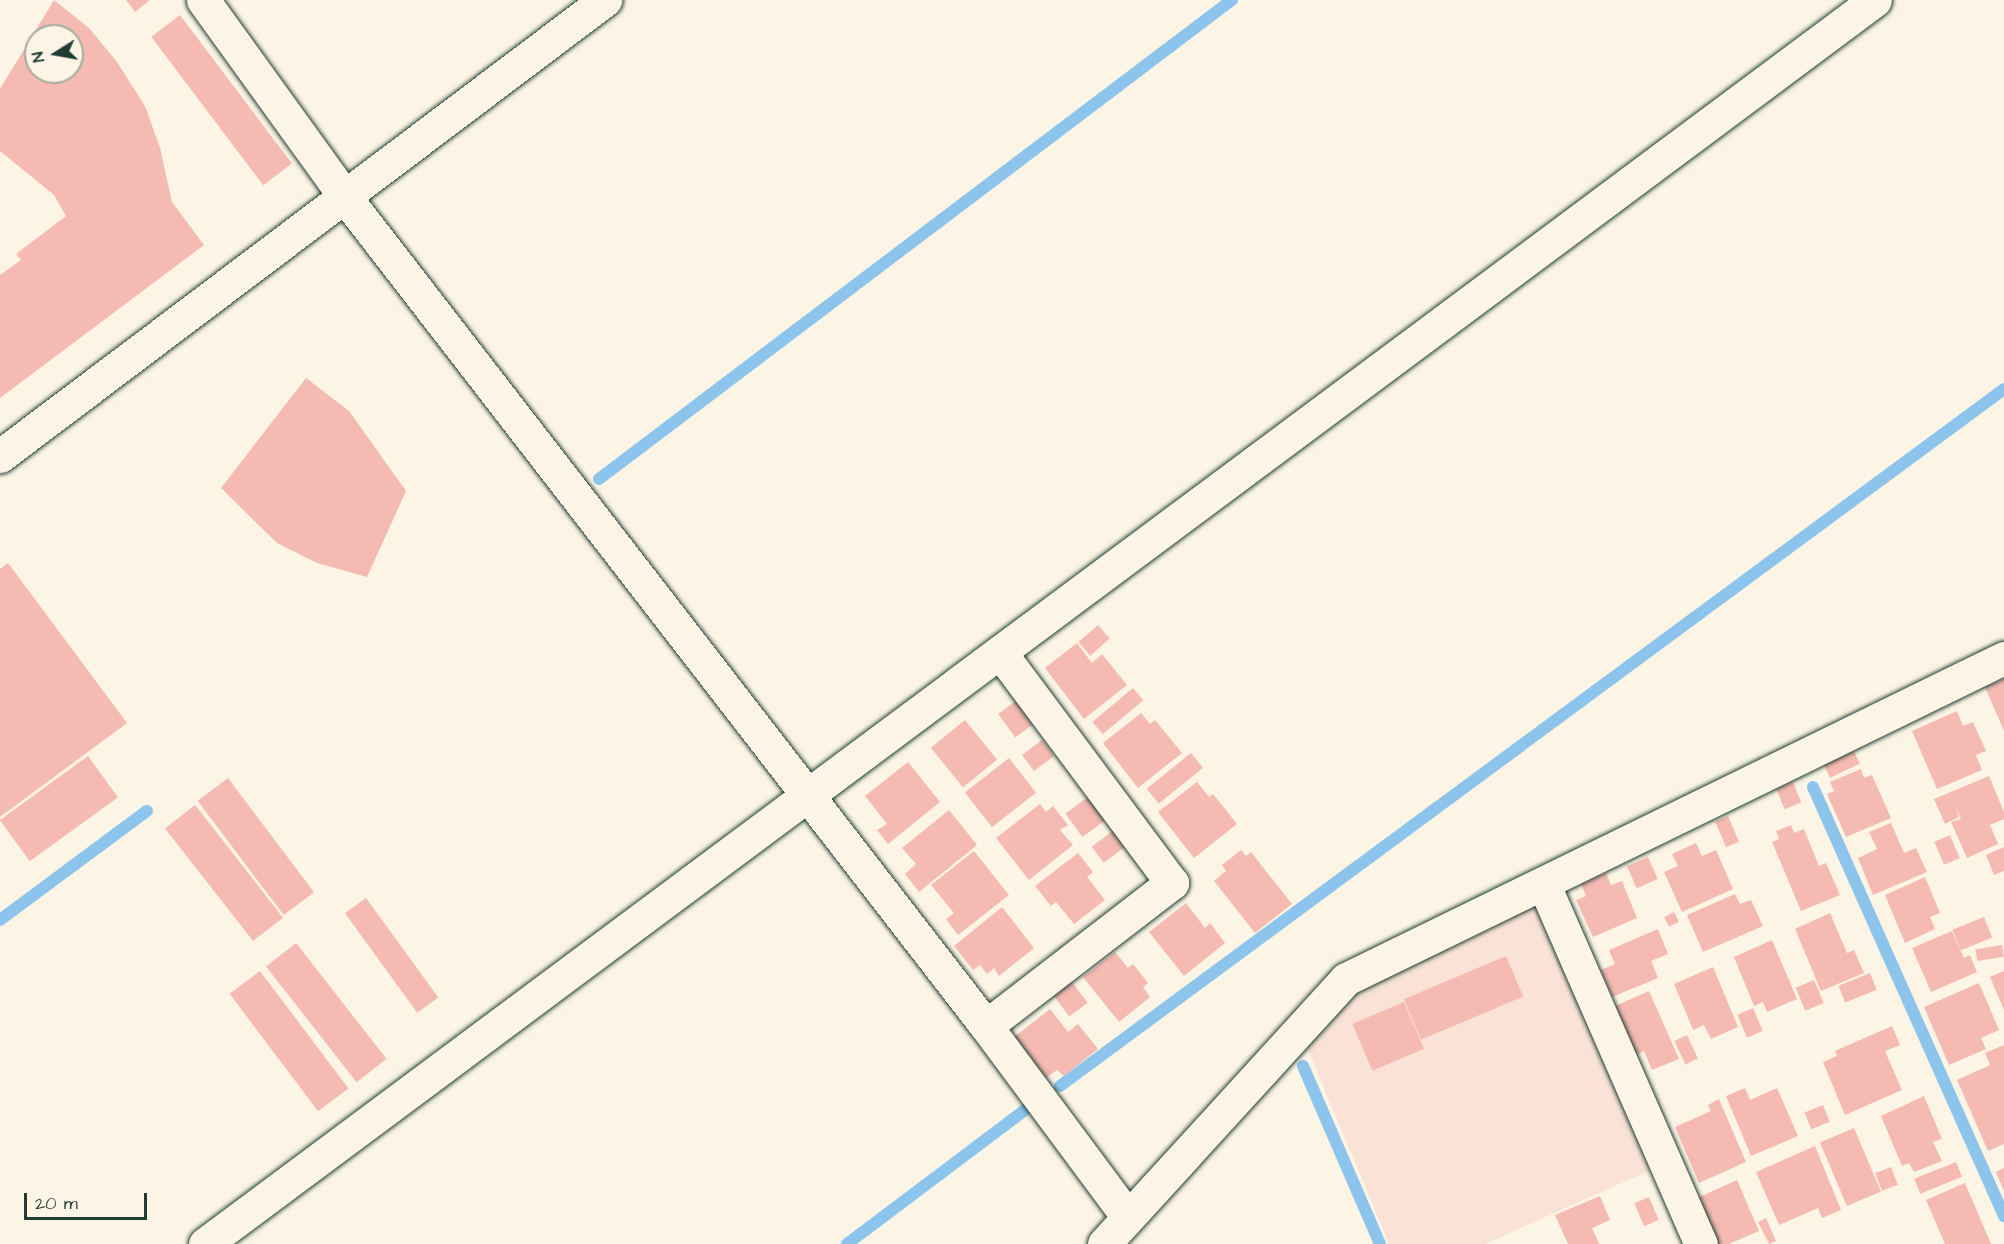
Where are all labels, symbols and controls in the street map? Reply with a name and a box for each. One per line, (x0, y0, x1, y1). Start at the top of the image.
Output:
north arrow (24, 24, 84, 84)
text: N (27, 50, 50, 64)
scale bar (27, 1181, 150, 1219)
text: 20 m (35, 1191, 78, 1216)

